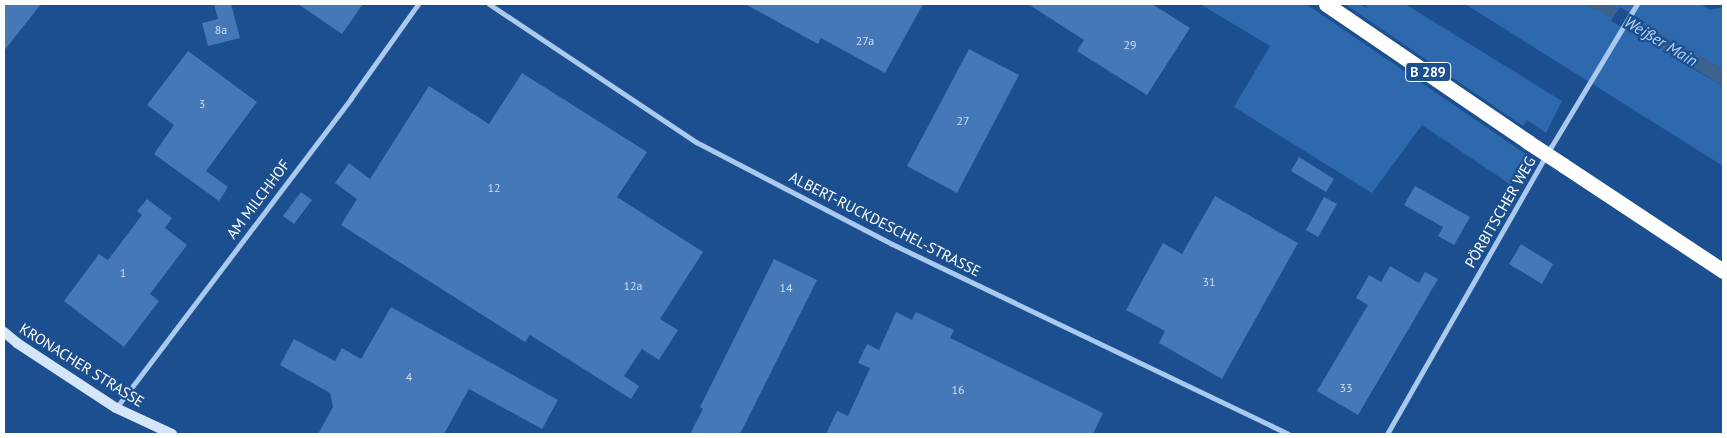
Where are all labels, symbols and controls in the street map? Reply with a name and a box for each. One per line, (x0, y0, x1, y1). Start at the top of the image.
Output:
water label: Weißer Main (1621, 12, 1701, 70)
house number: 8a (215, 23, 227, 37)
house number: 27a (856, 34, 874, 48)
house number: 29 (1123, 38, 1137, 52)
road number: B 289 (1404, 61, 1452, 84)
house number: 3 (199, 97, 205, 111)
house number: 27 (956, 114, 970, 128)
street label: PÖRBITSCHER WEG (1461, 153, 1539, 271)
street label: AM MILCHHOF (222, 156, 294, 242)
street label: ALBERT-RUCKDESCHEL-STRASSE (786, 168, 984, 280)
house number: 12 (487, 181, 501, 195)
house number: 1 (120, 266, 126, 280)
house number: 31 (1202, 275, 1216, 289)
house number: 12a (623, 279, 643, 293)
house number: 14 (779, 281, 793, 295)
street label: KRONACHER STRASSE (16, 319, 148, 411)
house number: 4 (406, 370, 412, 384)
house number: 33 (1339, 381, 1353, 395)
house number: 16 (951, 383, 965, 397)

